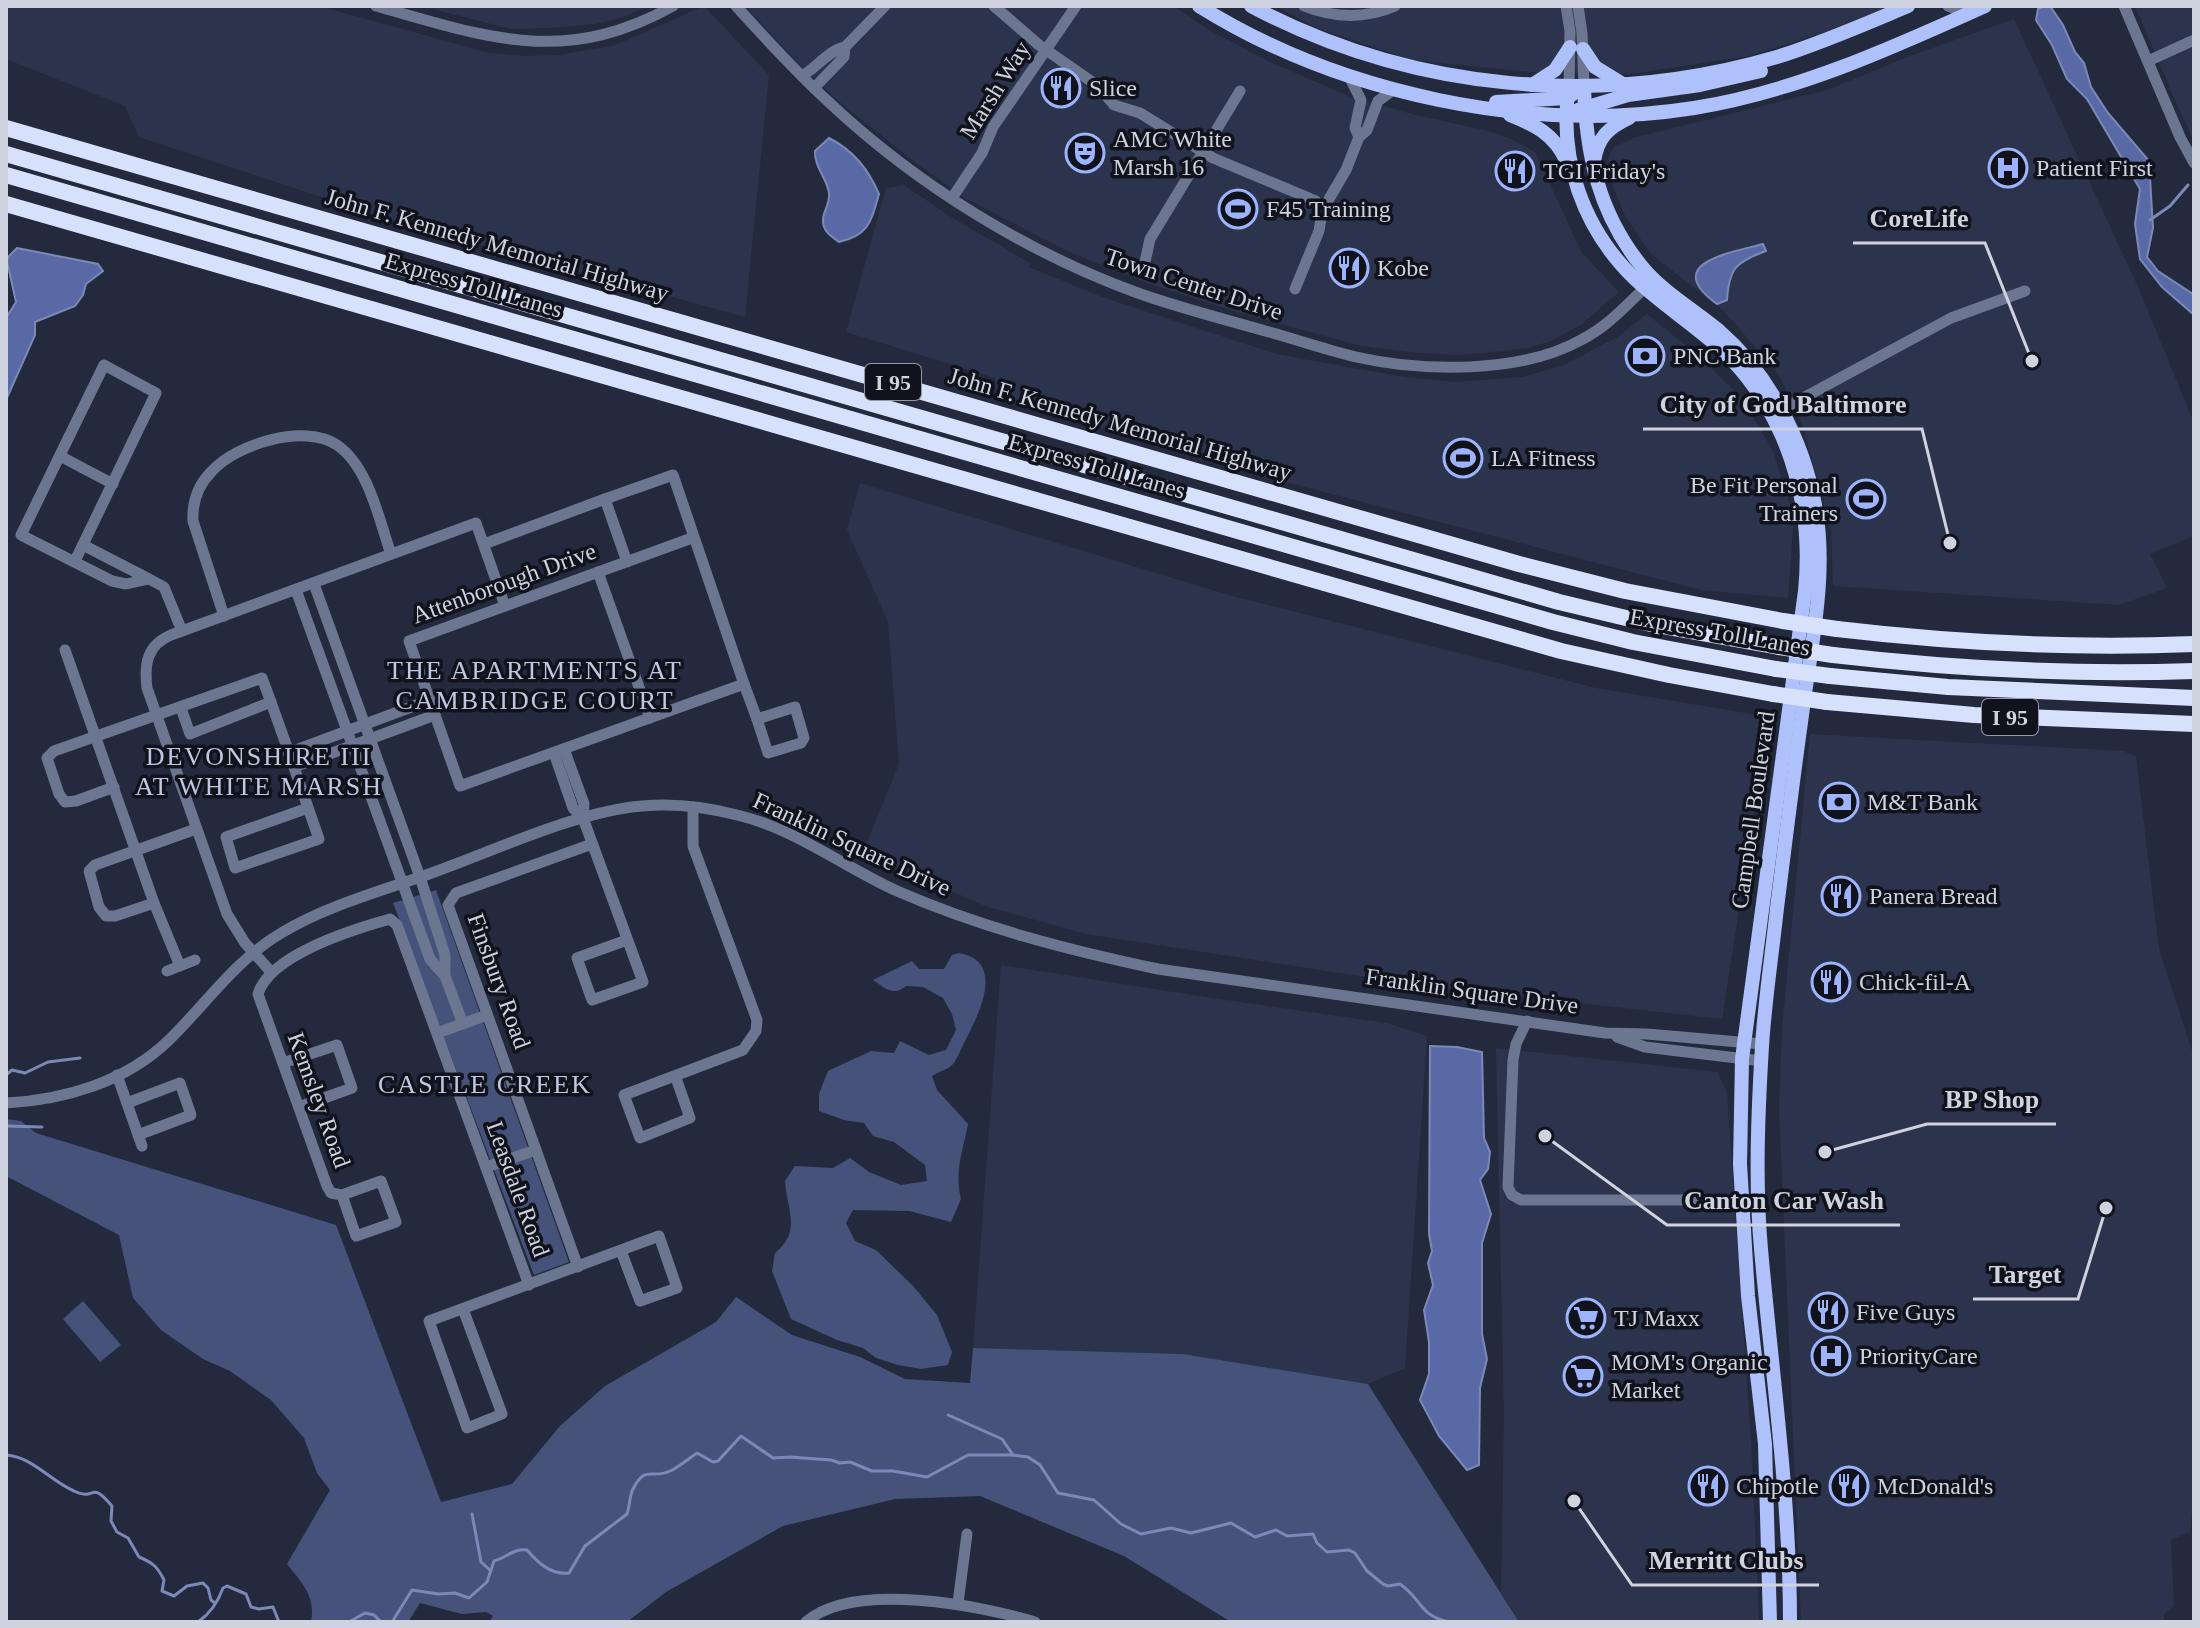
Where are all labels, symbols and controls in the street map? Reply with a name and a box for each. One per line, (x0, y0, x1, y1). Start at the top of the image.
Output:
street label: Marsh Way (955, 36, 1035, 144)
restaurant icon: Slice (1040, 67, 1082, 109)
place label: Slice (1089, 75, 1137, 101)
place label: AMC White Marsh 16 (1113, 126, 1232, 180)
theatre icon: AMC White Marsh 16 (1064, 132, 1106, 174)
hospital icon: Patient First (1987, 147, 2029, 189)
restaurant icon: TGI Friday's (1494, 150, 1536, 192)
place label: Patient First (2036, 155, 2153, 181)
place label: TGI Friday's (1543, 158, 1665, 184)
street label: John F. Kennedy Memorial Highway (322, 183, 672, 307)
sports icon: F45 Training (1217, 188, 1259, 230)
callout: CoreLife (1853, 193, 1985, 243)
place label: F45 Training (1266, 196, 1391, 222)
text: CoreLife (1869, 204, 1969, 233)
street label: Town Center Drive (1102, 243, 1286, 325)
street label: Express Toll Lanes (382, 247, 566, 323)
restaurant icon: Kobe (1328, 247, 1370, 289)
place label: Kobe (1377, 255, 1429, 281)
bank icon: PNC Bank (1624, 335, 1666, 377)
place label: PNC Bank (1673, 343, 1776, 369)
street label: John F. Kennedy Memorial Highway (945, 362, 1295, 486)
road number: I 95 (865, 364, 921, 400)
callout: City of God Baltimore (1643, 379, 1922, 429)
text: City of God Baltimore (1659, 390, 1907, 419)
street label: Express Toll Lanes (1005, 428, 1189, 504)
sports icon: LA Fitness (1442, 437, 1484, 479)
place label: LA Fitness (1491, 445, 1596, 471)
place label: Be Fit Personal Trainers (1690, 472, 1838, 526)
sports icon: Be Fit Personal Trainers (1845, 478, 1887, 520)
street label: Attenborough Drive (408, 538, 600, 628)
street label: Express Toll Lanes (1628, 603, 1812, 661)
district label: THE APARTMENTS AT CAMBRIDGE COURT (387, 656, 683, 715)
road number: I 95 (1982, 699, 2038, 735)
street label: Campbell Boulevard (1726, 710, 1780, 910)
district label: DEVONSHIRE III AT WHITE MARSH (135, 742, 383, 801)
bank icon: M&T Bank (1818, 781, 1860, 823)
street label: Franklin Square Drive (749, 787, 955, 901)
place label: M&T Bank (1867, 789, 1978, 815)
restaurant icon: Panera Bread (1820, 875, 1862, 917)
place label: Panera Bread (1869, 883, 1998, 909)
street label: Finsbury Road (462, 910, 536, 1052)
restaurant icon: Chick-fil-A (1810, 961, 1852, 1003)
street label: Franklin Square Drive (1364, 963, 1580, 1019)
place label: Chick-fil-A (1859, 969, 1972, 995)
street label: Kemsley Road (283, 1029, 355, 1171)
district label: CASTLE CREEK (378, 1070, 592, 1099)
callout: BP Shop (1927, 1074, 2056, 1124)
text: BP Shop (1945, 1085, 2039, 1114)
street label: Leasdale Road (482, 1118, 554, 1260)
callout: Canton Car Wash (1667, 1175, 1900, 1225)
text: Canton Car Wash (1684, 1186, 1884, 1215)
callout: Target (1973, 1249, 2078, 1299)
text: Target (1989, 1260, 2062, 1289)
restaurant icon: Five Guys (1807, 1291, 1849, 1333)
supermarket icon: TJ Maxx (1565, 1297, 1607, 1339)
place label: Five Guys (1856, 1299, 1955, 1325)
place label: TJ Maxx (1614, 1305, 1700, 1331)
hospital icon: PriorityCare (1810, 1335, 1852, 1377)
place label: PriorityCare (1859, 1343, 1978, 1369)
place label: MOM's Organic Market (1611, 1349, 1768, 1403)
supermarket icon: MOM's Organic Market (1562, 1355, 1604, 1397)
restaurant icon: Chipotle (1687, 1465, 1729, 1507)
restaurant icon: McDonald's (1828, 1465, 1870, 1507)
place label: Chipotle (1736, 1473, 1819, 1499)
place label: McDonald's (1877, 1473, 1993, 1499)
callout: Merritt Clubs (1632, 1535, 1819, 1585)
text: Merritt Clubs (1648, 1546, 1804, 1575)

